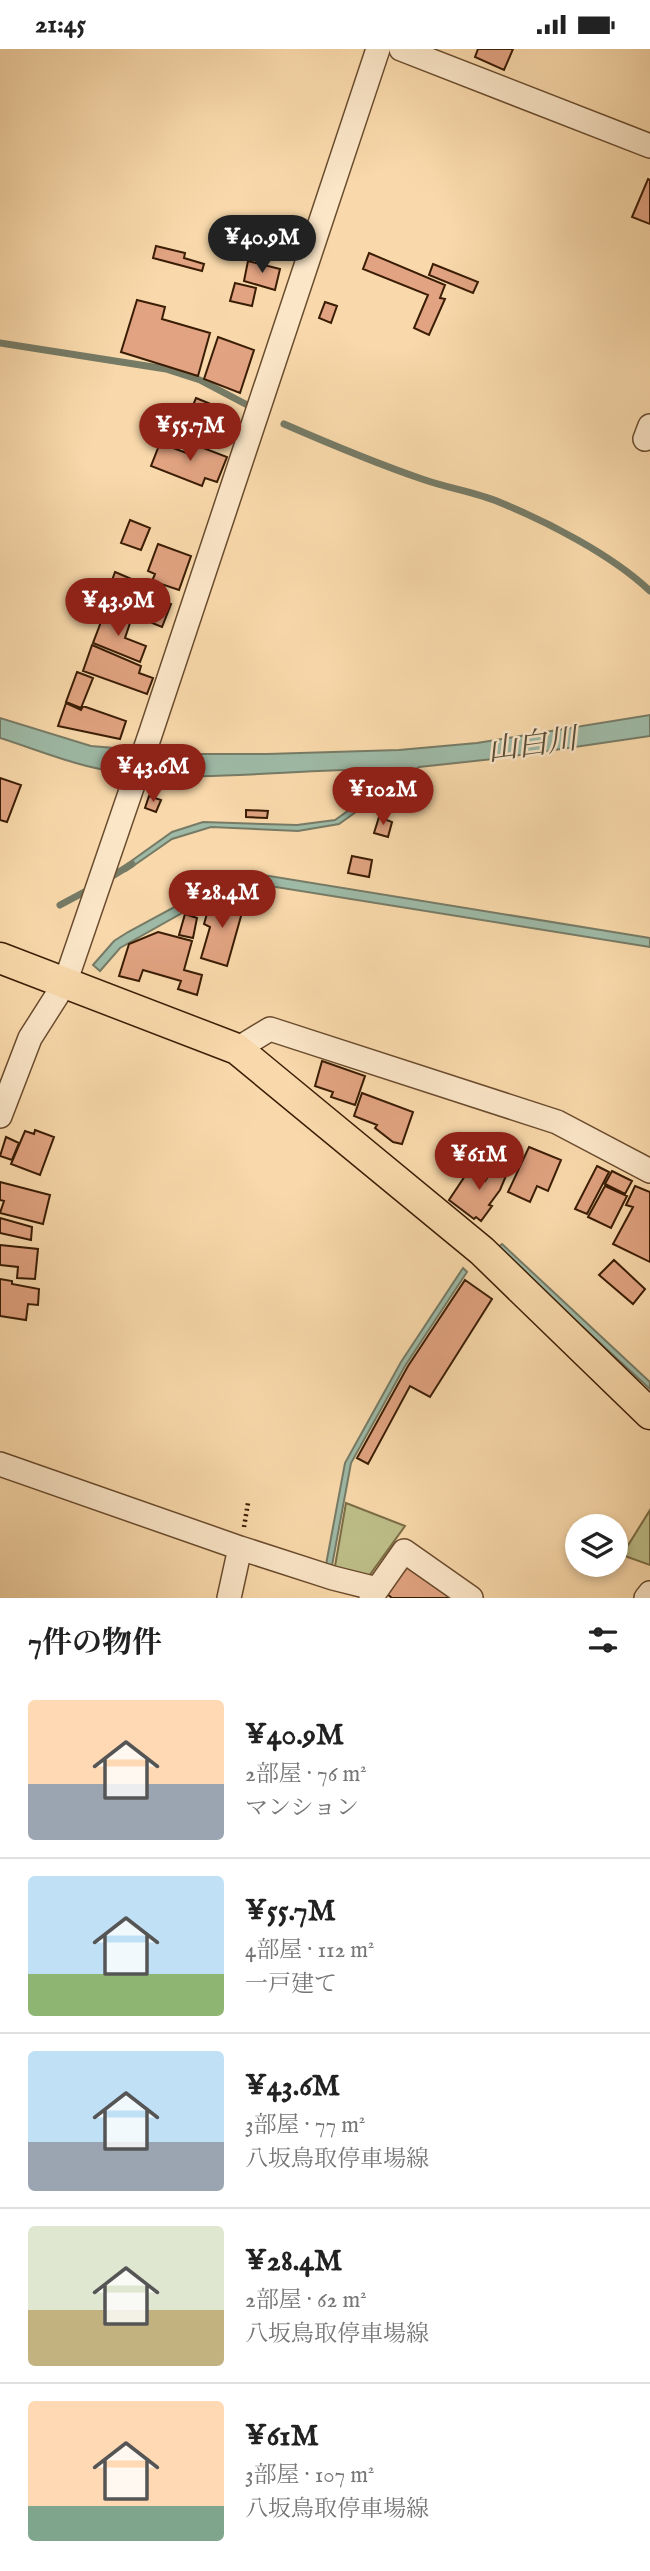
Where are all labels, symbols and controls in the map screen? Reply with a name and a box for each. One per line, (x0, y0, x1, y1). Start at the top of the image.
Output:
text: 21:45 (35, 8, 86, 41)
pin: ¥40.9M (205, 215, 319, 275)
text: ¥40.9M (224, 223, 300, 252)
pin: ¥55.7M (133, 403, 247, 463)
text: ¥55.7M (155, 411, 225, 440)
pin: ¥43.9M (61, 579, 175, 638)
text: ¥43.9M (81, 586, 155, 615)
water label: 山白川 (485, 720, 582, 771)
pin: ¥43.6M (96, 745, 210, 804)
text: ¥43.6M (117, 752, 189, 781)
pin: ¥102M (334, 767, 432, 827)
text: ¥102M (349, 775, 417, 804)
pin: ¥28.4M (165, 871, 279, 930)
text: ¥28.4M (185, 878, 259, 907)
pin: ¥61M (438, 1133, 520, 1192)
text: ¥61M (451, 1140, 507, 1169)
map controls (565, 1514, 628, 1577)
button: layers (565, 1514, 628, 1577)
icon: filters (584, 1621, 622, 1659)
text: 7件の物件 (28, 1625, 162, 1663)
text: ¥40.9M (245, 1717, 344, 1755)
icon: home (84, 1728, 168, 1812)
text: 2部屋 · 76 m² (245, 1760, 367, 1789)
text: マンション (245, 1794, 359, 1823)
text: ¥55.7M (245, 1893, 336, 1931)
icon: home (84, 1904, 168, 1988)
text: 4部屋 · 112 m² (245, 1936, 375, 1965)
text: 一戸建て (245, 1970, 337, 1999)
text: ¥43.6M (245, 2068, 340, 2106)
icon: home (84, 2079, 168, 2163)
text: 3部屋 · 77 m² (245, 2111, 365, 2140)
text: 八坂鳥取停車場線 (245, 2145, 429, 2174)
text: ¥28.4M (245, 2243, 342, 2281)
icon: home (84, 2254, 168, 2338)
text: 2部屋 · 62 m² (245, 2286, 367, 2315)
text: 八坂鳥取停車場線 (245, 2320, 429, 2349)
text: ¥61M (245, 2418, 319, 2456)
icon: home (84, 2429, 168, 2513)
text: 3部屋 · 107 m² (245, 2461, 374, 2490)
text: 八坂鳥取停車場線 (245, 2495, 429, 2524)

